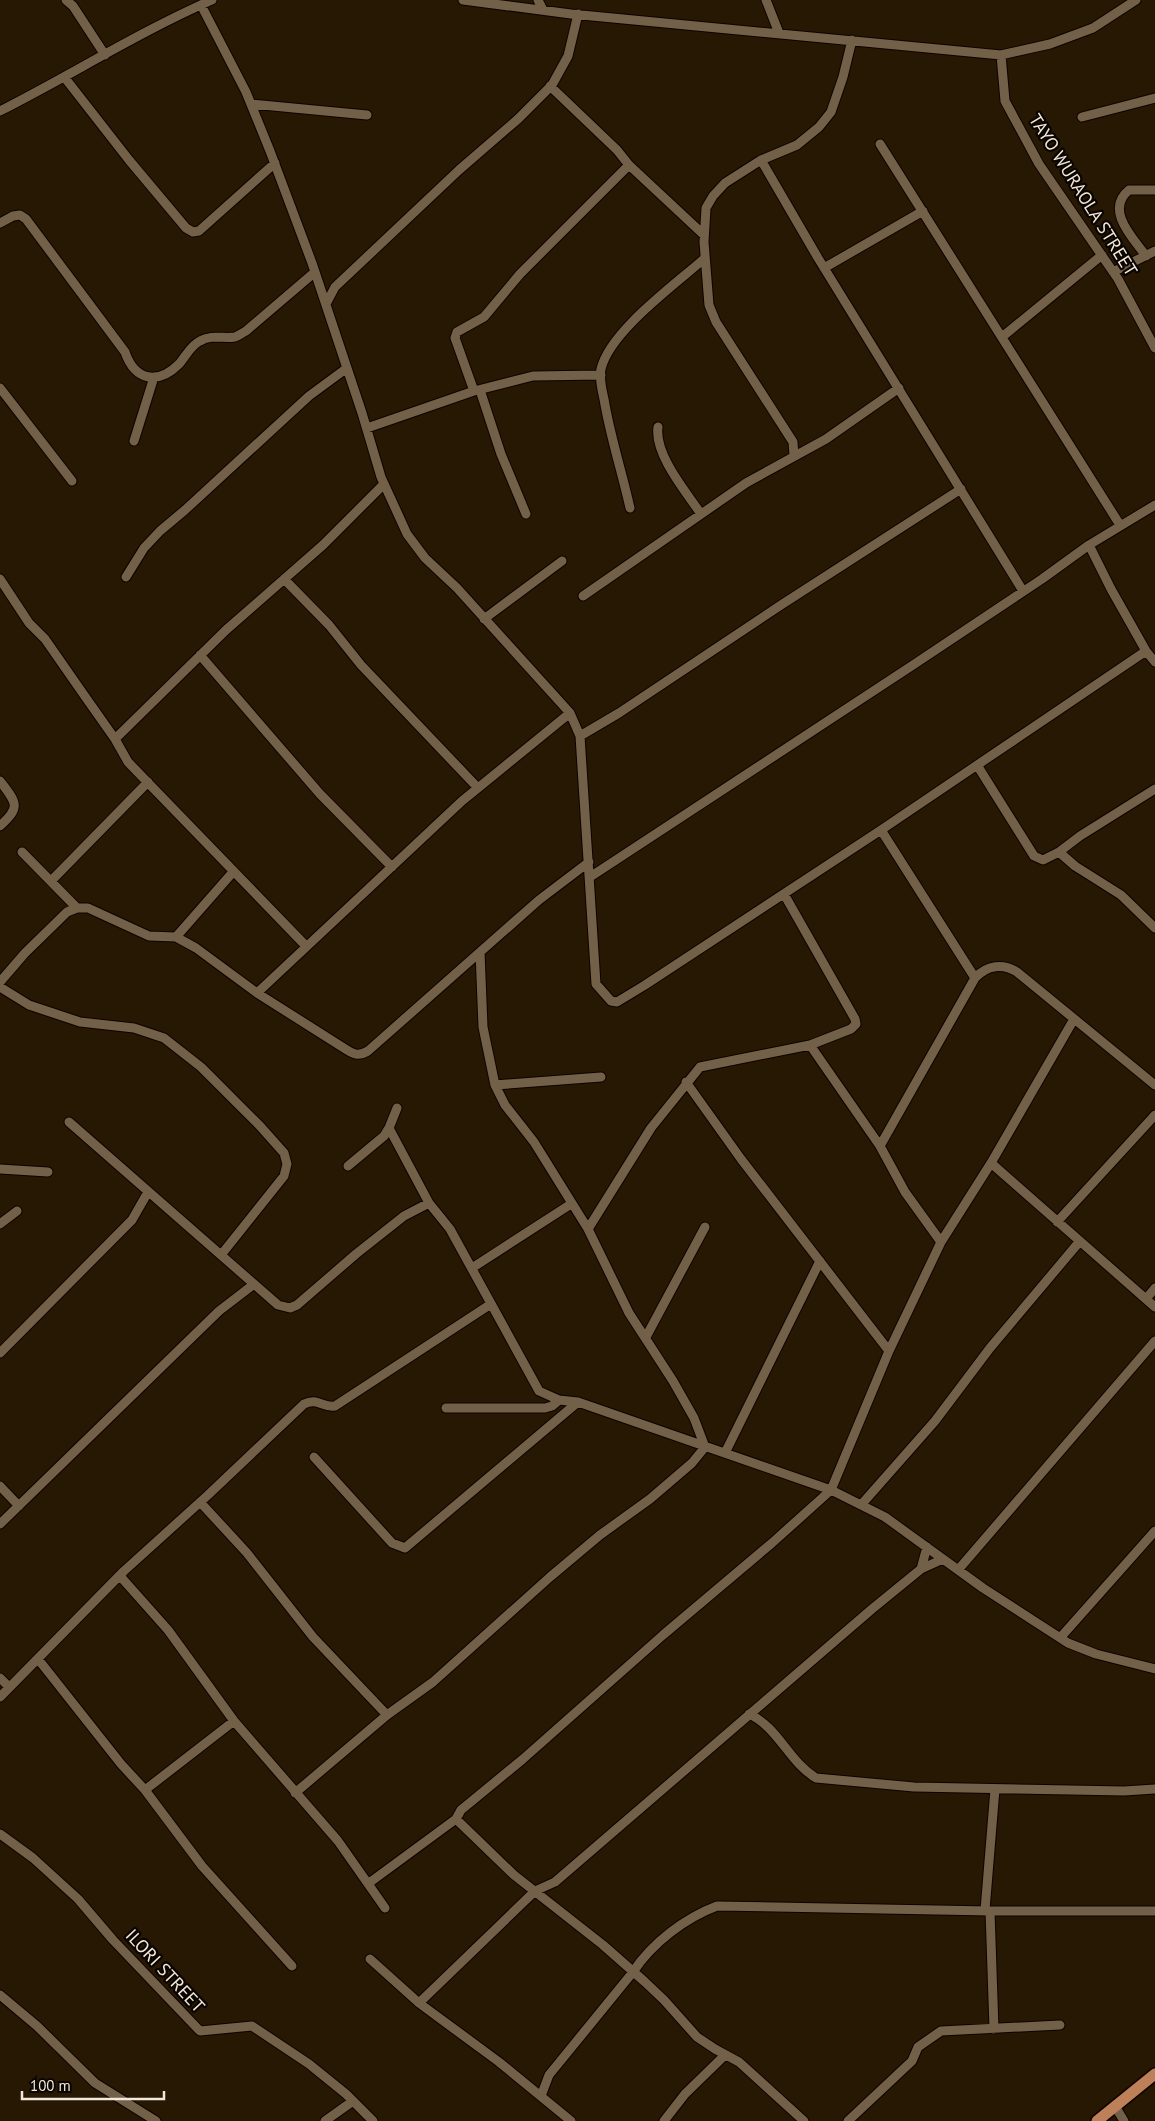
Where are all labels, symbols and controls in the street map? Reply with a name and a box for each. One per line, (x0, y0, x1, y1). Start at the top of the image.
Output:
street label: TAYO WURAOLA STREET (1024, 109, 1143, 280)
street label: ILORI STREET (121, 1924, 210, 2017)
scale bar (22, 2068, 165, 2100)
text: 100 m (30, 2076, 71, 2095)

